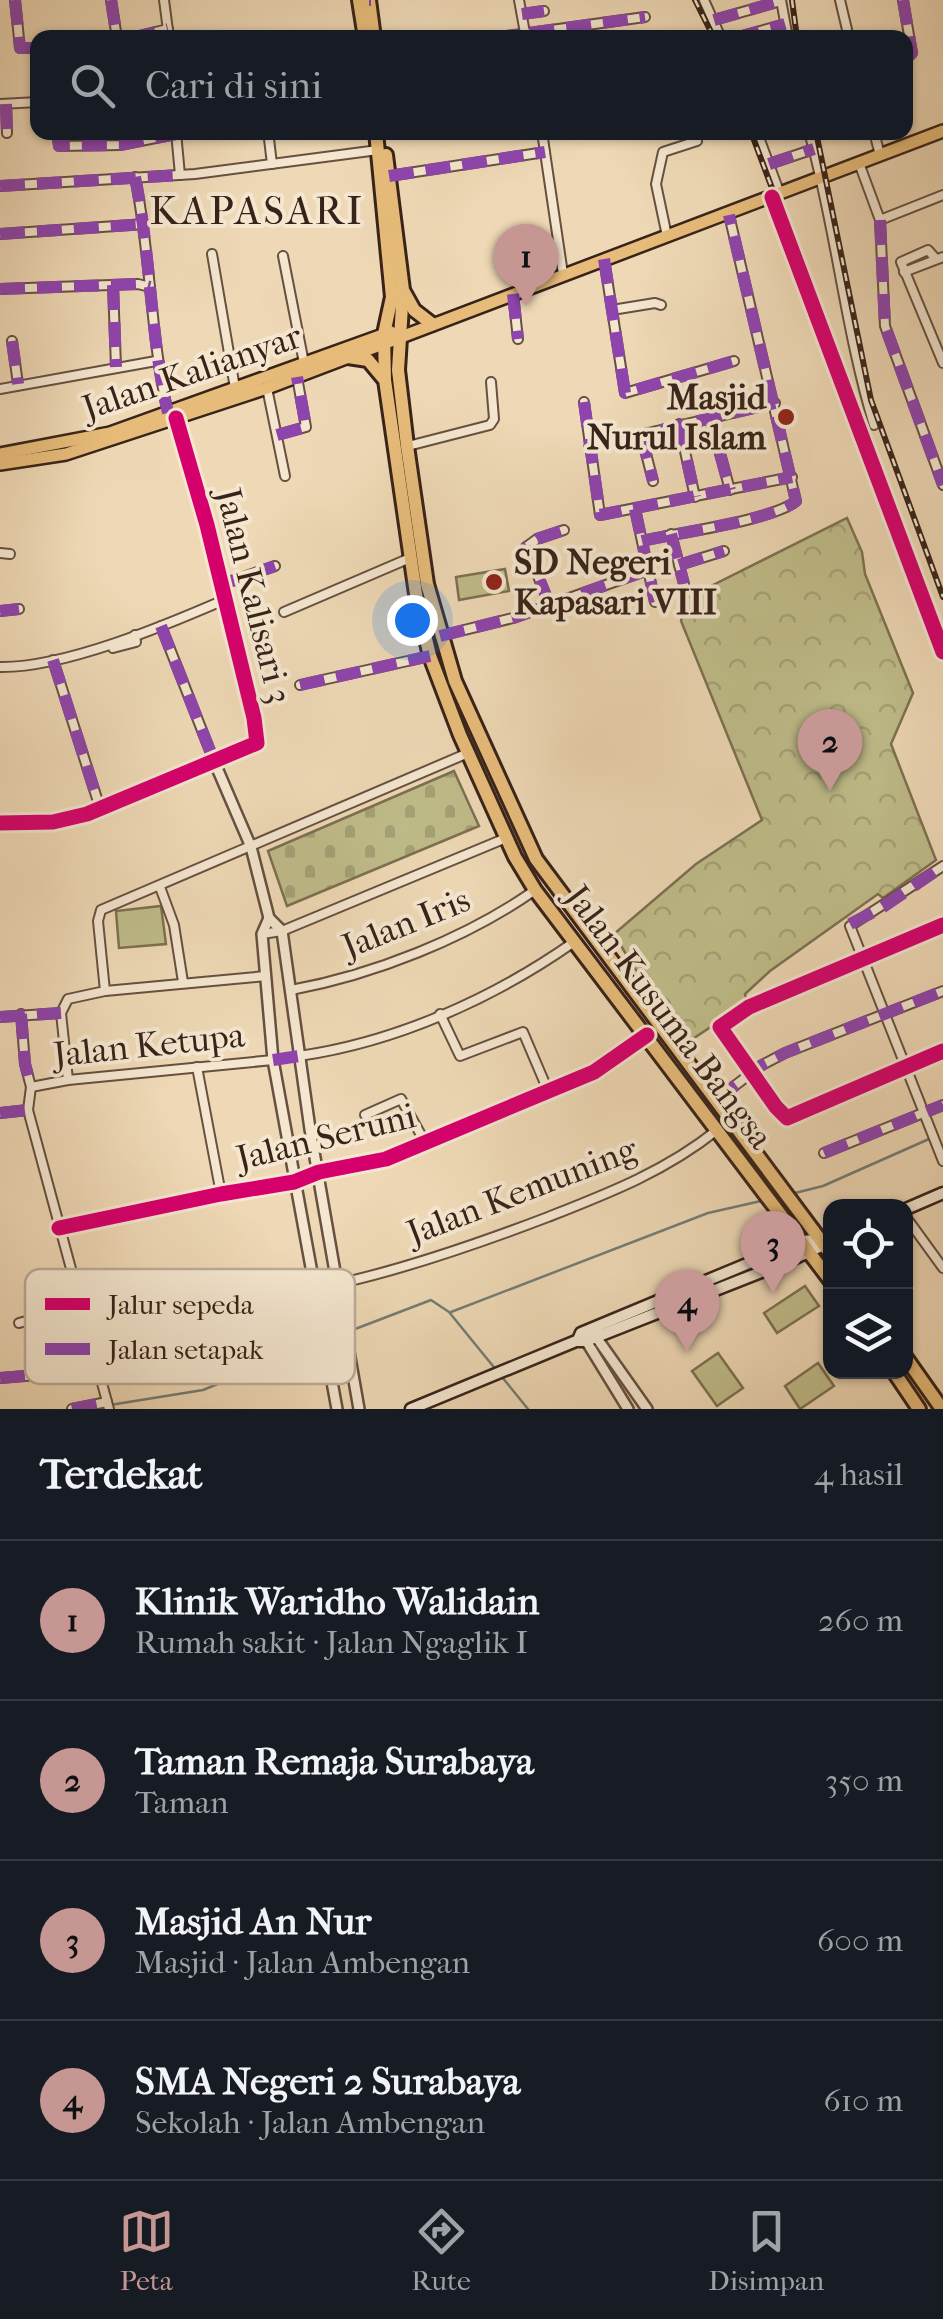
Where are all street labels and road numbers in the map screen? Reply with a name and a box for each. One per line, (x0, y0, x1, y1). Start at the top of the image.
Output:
street label: Jalan Kalianyar (74, 315, 307, 430)
street label: Jalan Kalisari 3 (207, 481, 301, 708)
street label: Jalan Kusuma Bangsa (555, 875, 782, 1158)
street label: Jalan Iris (333, 879, 476, 968)
street label: Jalan Ketupa (48, 1014, 247, 1076)
street label: Jalan Seruni (229, 1095, 420, 1180)
street label: Jalan Kemuning (399, 1128, 643, 1255)

